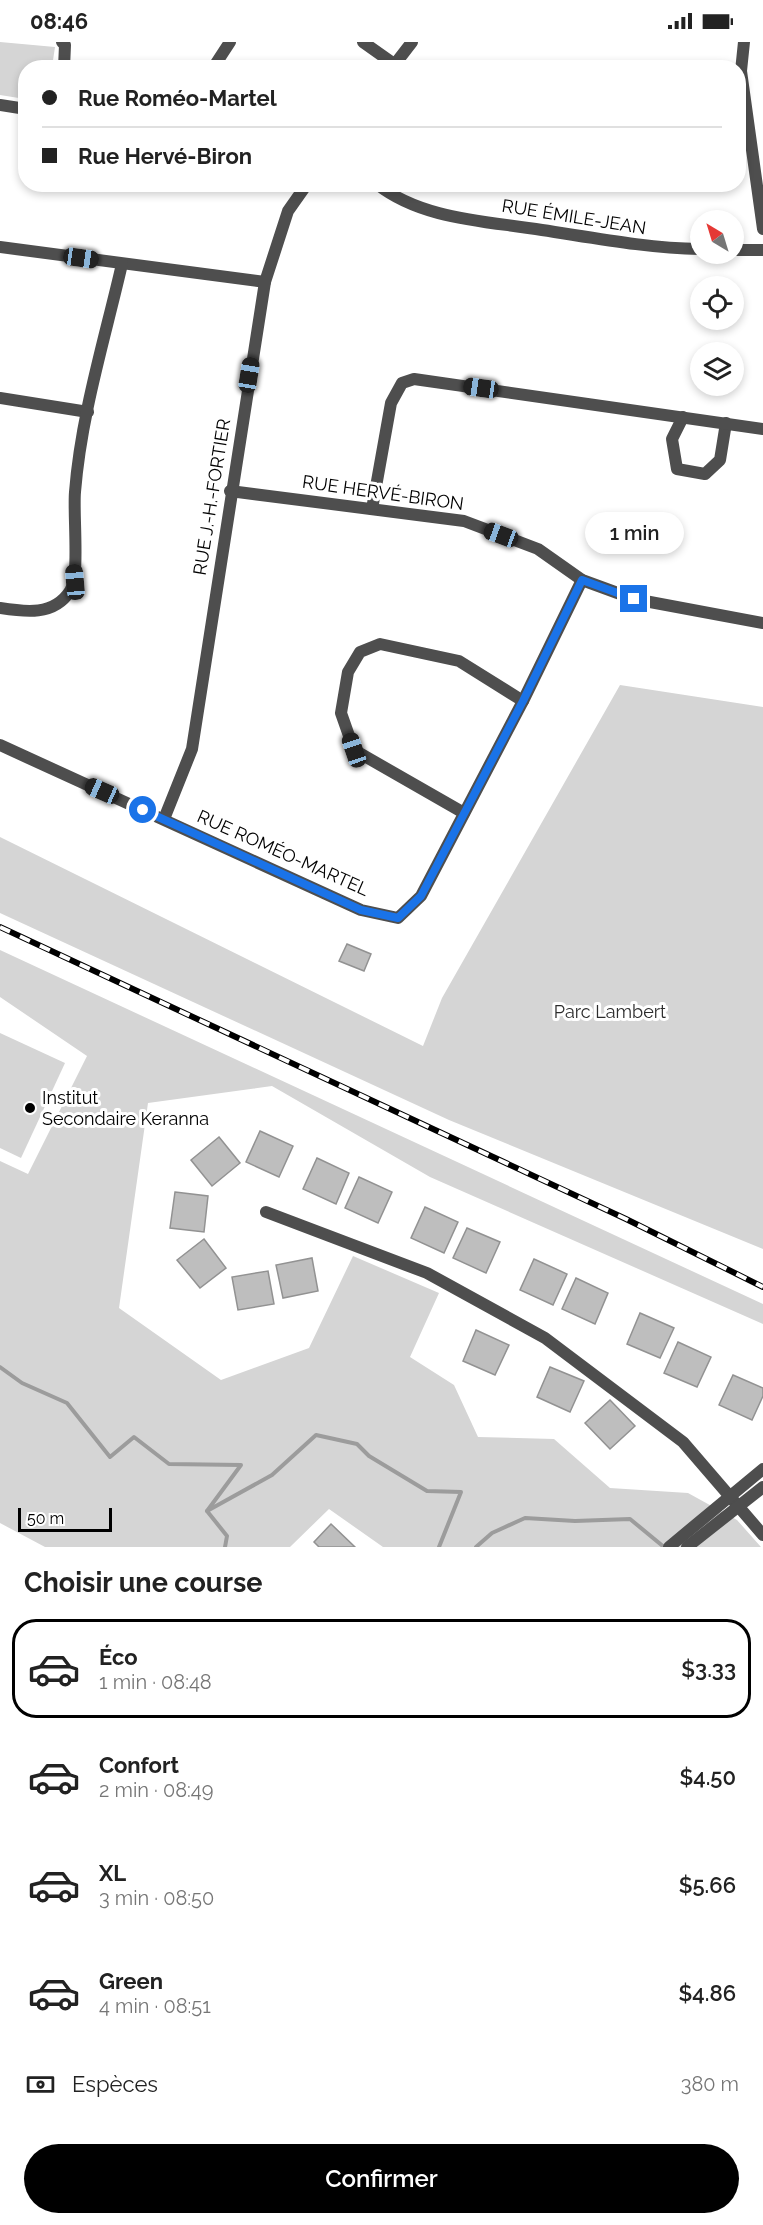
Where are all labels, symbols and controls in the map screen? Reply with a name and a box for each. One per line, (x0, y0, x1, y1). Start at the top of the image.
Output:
text: 08:46 (30, 8, 88, 34)
text: Rue Roméo-Martel (78, 85, 277, 111)
text: Rue Hervé-Biron (78, 143, 252, 169)
street label: RUE ÉMILE-JEAN (500, 194, 648, 238)
north arrow (690, 210, 744, 264)
map controls (690, 210, 744, 396)
car (62, 247, 100, 269)
button: locate (690, 276, 744, 330)
button: layers (690, 342, 744, 396)
car (237, 356, 261, 394)
car (462, 377, 500, 399)
street label: RUE J.-H.-FORTIER (189, 417, 234, 577)
street label: RUE HERVÉ-BIRON (301, 470, 465, 514)
callout: 1 min (584, 512, 684, 554)
car (481, 520, 521, 550)
text: 1 min (610, 521, 659, 545)
car (64, 563, 86, 601)
route end (620, 585, 647, 612)
car (340, 730, 368, 770)
car (82, 775, 122, 807)
route start (129, 796, 156, 823)
street label: RUE ROMÉO-MARTEL (194, 804, 373, 900)
park label: Parc Lambert (554, 1001, 666, 1022)
place label: Institut Secondaire Keranna (42, 1087, 209, 1129)
marker: Institut Secondaire Keranna (23, 1101, 37, 1115)
scale bar (18, 1505, 112, 1532)
text: 50 m (27, 1509, 64, 1528)
text: Choisir une course (24, 1567, 262, 1598)
icon: car (27, 1642, 81, 1696)
text: Éco (99, 1644, 138, 1670)
text: $3.33 (681, 1656, 736, 1682)
text: 1 min · 08:48 (99, 1670, 212, 1694)
icon: car (27, 1750, 81, 1804)
text: Confort (99, 1752, 179, 1778)
text: $4.50 (679, 1764, 736, 1790)
text: 2 min · 08:49 (99, 1778, 213, 1802)
icon: car (27, 1858, 81, 1912)
text: XL (99, 1860, 126, 1886)
text: $5.66 (679, 1872, 736, 1898)
text: 3 min · 08:50 (99, 1886, 214, 1910)
icon: car (27, 1966, 81, 2020)
text: Green (99, 1968, 163, 1994)
text: $4.86 (679, 1980, 736, 2006)
text: 4 min · 08:51 (99, 1994, 211, 2018)
icon: cash (24, 2068, 57, 2101)
text: Espèces (72, 2071, 158, 2097)
text: 380 m (681, 2072, 739, 2096)
button: Confirmer (24, 2144, 739, 2213)

